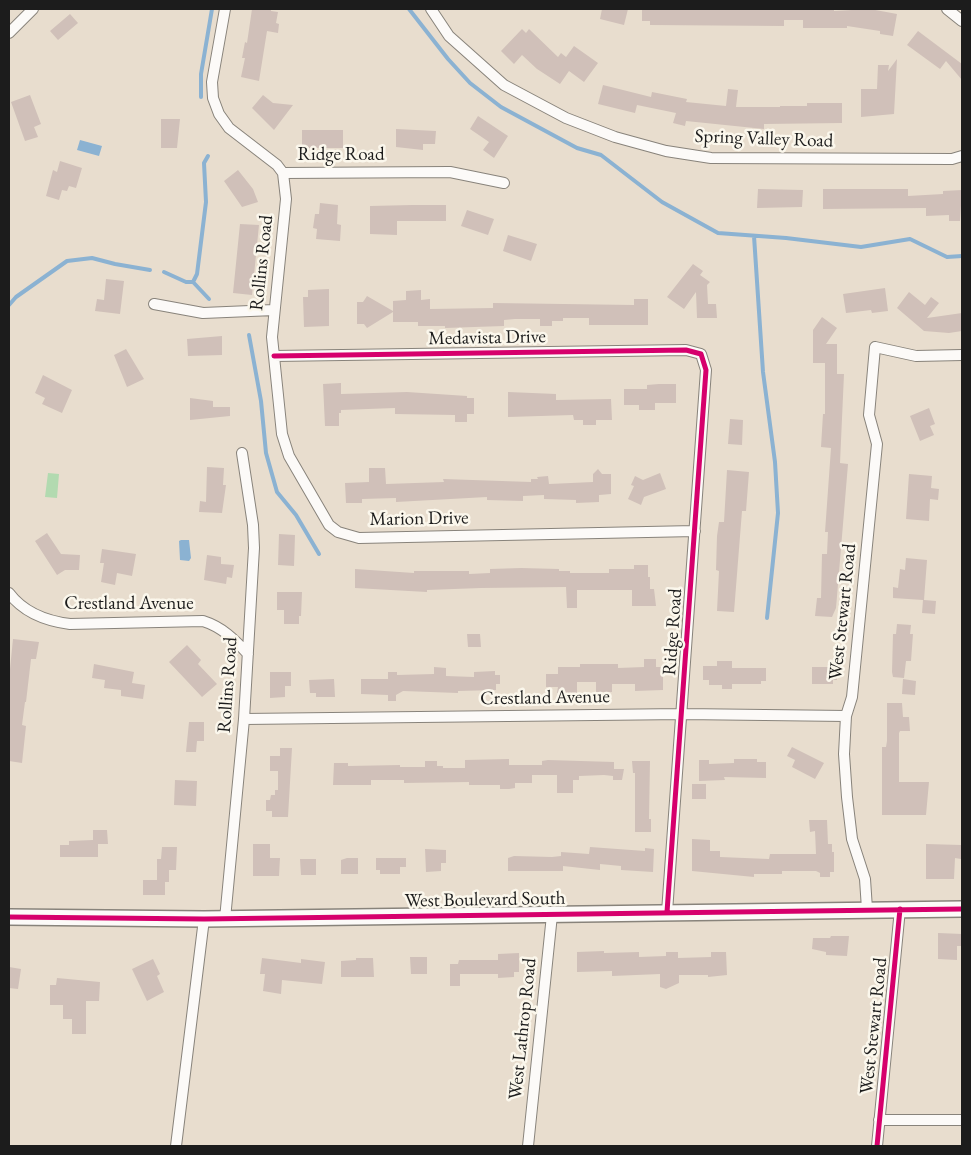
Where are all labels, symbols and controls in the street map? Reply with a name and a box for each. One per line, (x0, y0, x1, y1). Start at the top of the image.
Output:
street label: Spring Valley Road (694, 125, 834, 153)
street label: Ridge Road (297, 144, 385, 166)
street label: Rollins Road (246, 214, 278, 312)
street label: Medavista Drive (428, 326, 546, 350)
street label: Marion Drive (369, 507, 469, 531)
street label: West Stewart Road (824, 543, 862, 681)
street label: Ridge Road (659, 588, 687, 676)
street label: Crestland Avenue (64, 593, 194, 615)
street label: Rollins Road (213, 636, 243, 734)
street label: Crestland Avenue (480, 685, 610, 711)
street label: West Boulevard South (404, 887, 566, 913)
street label: West Lathrop Road (504, 957, 542, 1101)
street label: West Stewart Road (855, 957, 893, 1095)

